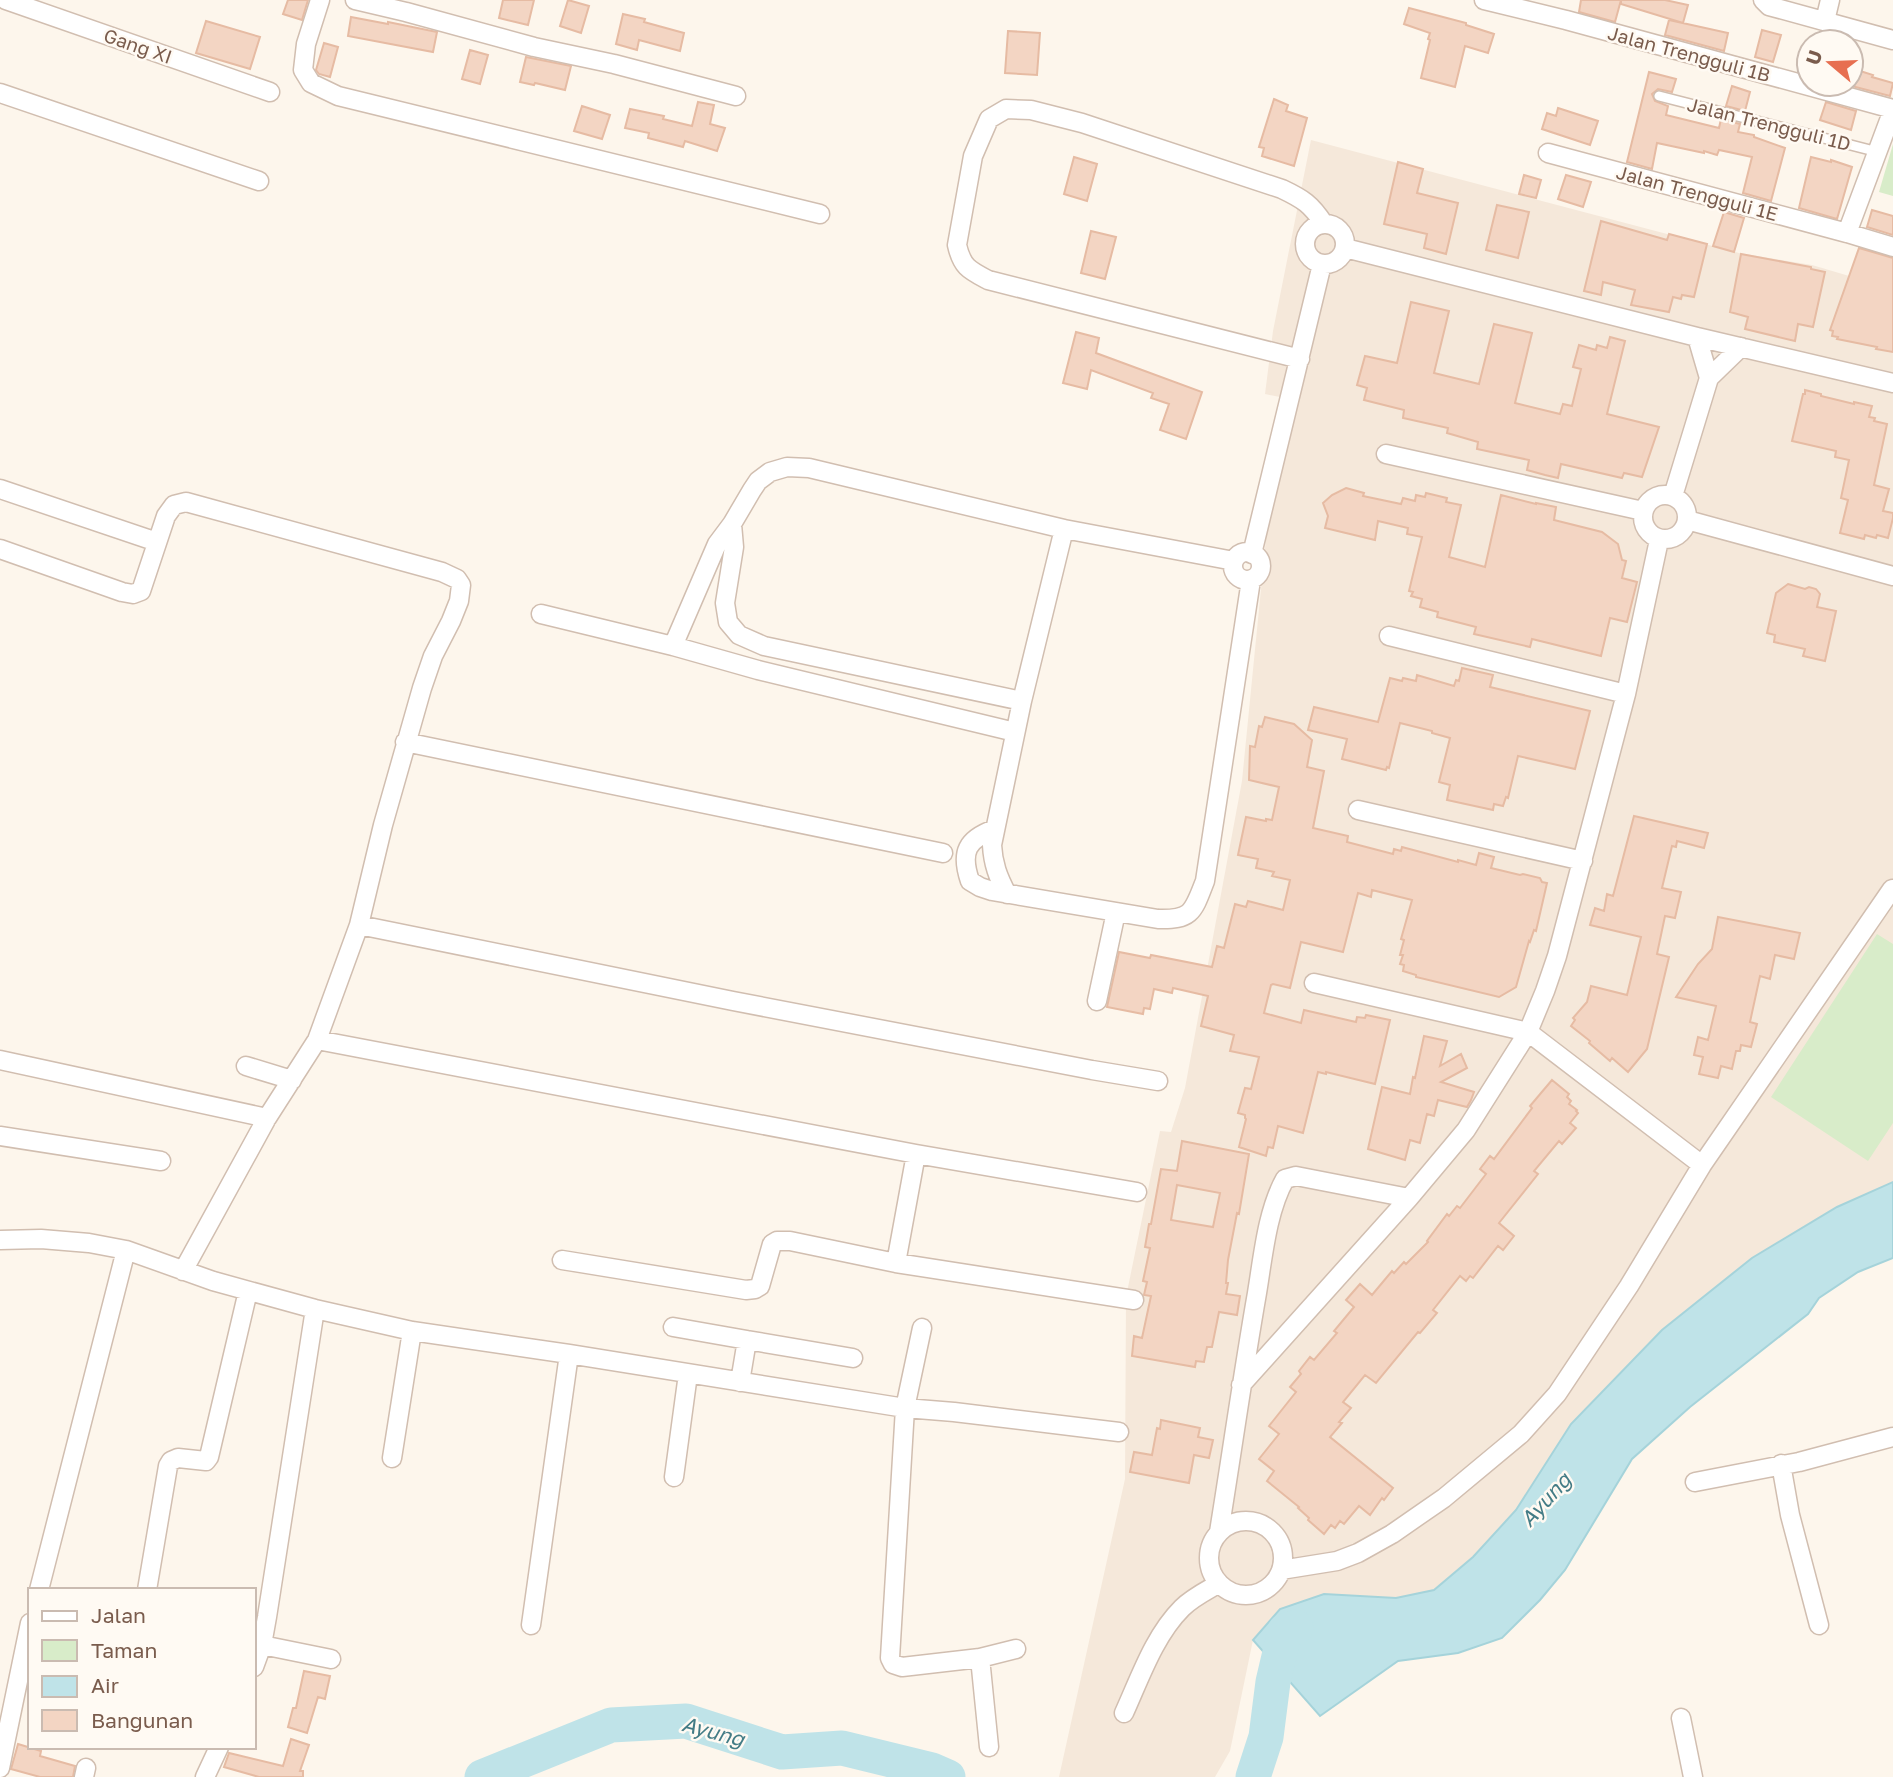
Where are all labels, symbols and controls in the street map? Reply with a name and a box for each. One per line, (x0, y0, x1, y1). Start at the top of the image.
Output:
street label: Jalan Trengguli 1B (1605, 21, 1773, 86)
street label: Gang XI (101, 23, 175, 68)
north arrow (1795, 28, 1865, 98)
text: U (1800, 47, 1827, 68)
street label: Jalan Trengguli 1D (1685, 92, 1853, 155)
street label: Jalan Trengguli 1E (1614, 160, 1780, 225)
water label: Ayung (1514, 1466, 1577, 1531)
legend (28, 1588, 256, 1749)
text: Jalan (91, 1602, 146, 1628)
text: Taman (91, 1637, 157, 1663)
text: Air (91, 1672, 119, 1698)
text: Bangunan (91, 1707, 193, 1733)
water label: Ayung (679, 1710, 749, 1752)

